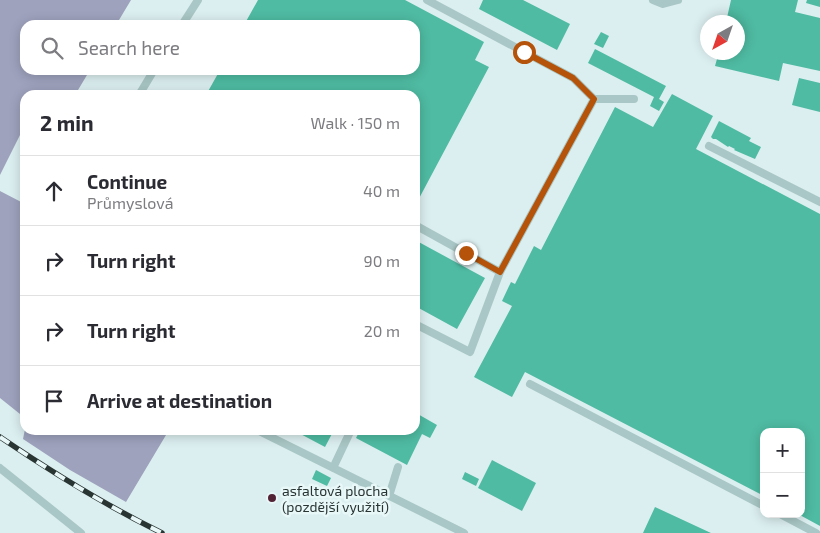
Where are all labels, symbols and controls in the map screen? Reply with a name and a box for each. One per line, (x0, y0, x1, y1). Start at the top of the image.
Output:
north arrow (700, 15, 745, 60)
search box (20, 20, 420, 75)
icon: search (38, 34, 66, 62)
text: Search here (78, 36, 180, 59)
route start (513, 41, 536, 64)
text: 2 min (40, 110, 94, 135)
text: Walk · 150 m (310, 113, 400, 132)
text: Continue (87, 170, 167, 193)
icon: ahead (40, 177, 68, 205)
text: 40 m (363, 181, 400, 200)
text: Průmyslová (87, 193, 174, 212)
route end (455, 242, 478, 265)
icon: right (40, 247, 68, 275)
text: Turn right (87, 249, 175, 272)
text: 90 m (364, 251, 400, 270)
icon: right (40, 317, 68, 345)
text: Turn right (87, 319, 175, 342)
text: 20 m (364, 321, 400, 340)
icon: arrive (40, 387, 68, 415)
text: Arrive at destination (87, 389, 272, 412)
map controls (760, 428, 805, 518)
button: + (760, 428, 805, 473)
button: − (760, 473, 805, 518)
place label: asfaltová plocha (pozdější využití) (282, 482, 389, 515)
marker: asfaltová plocha (pozdější využití) (266, 492, 278, 504)

